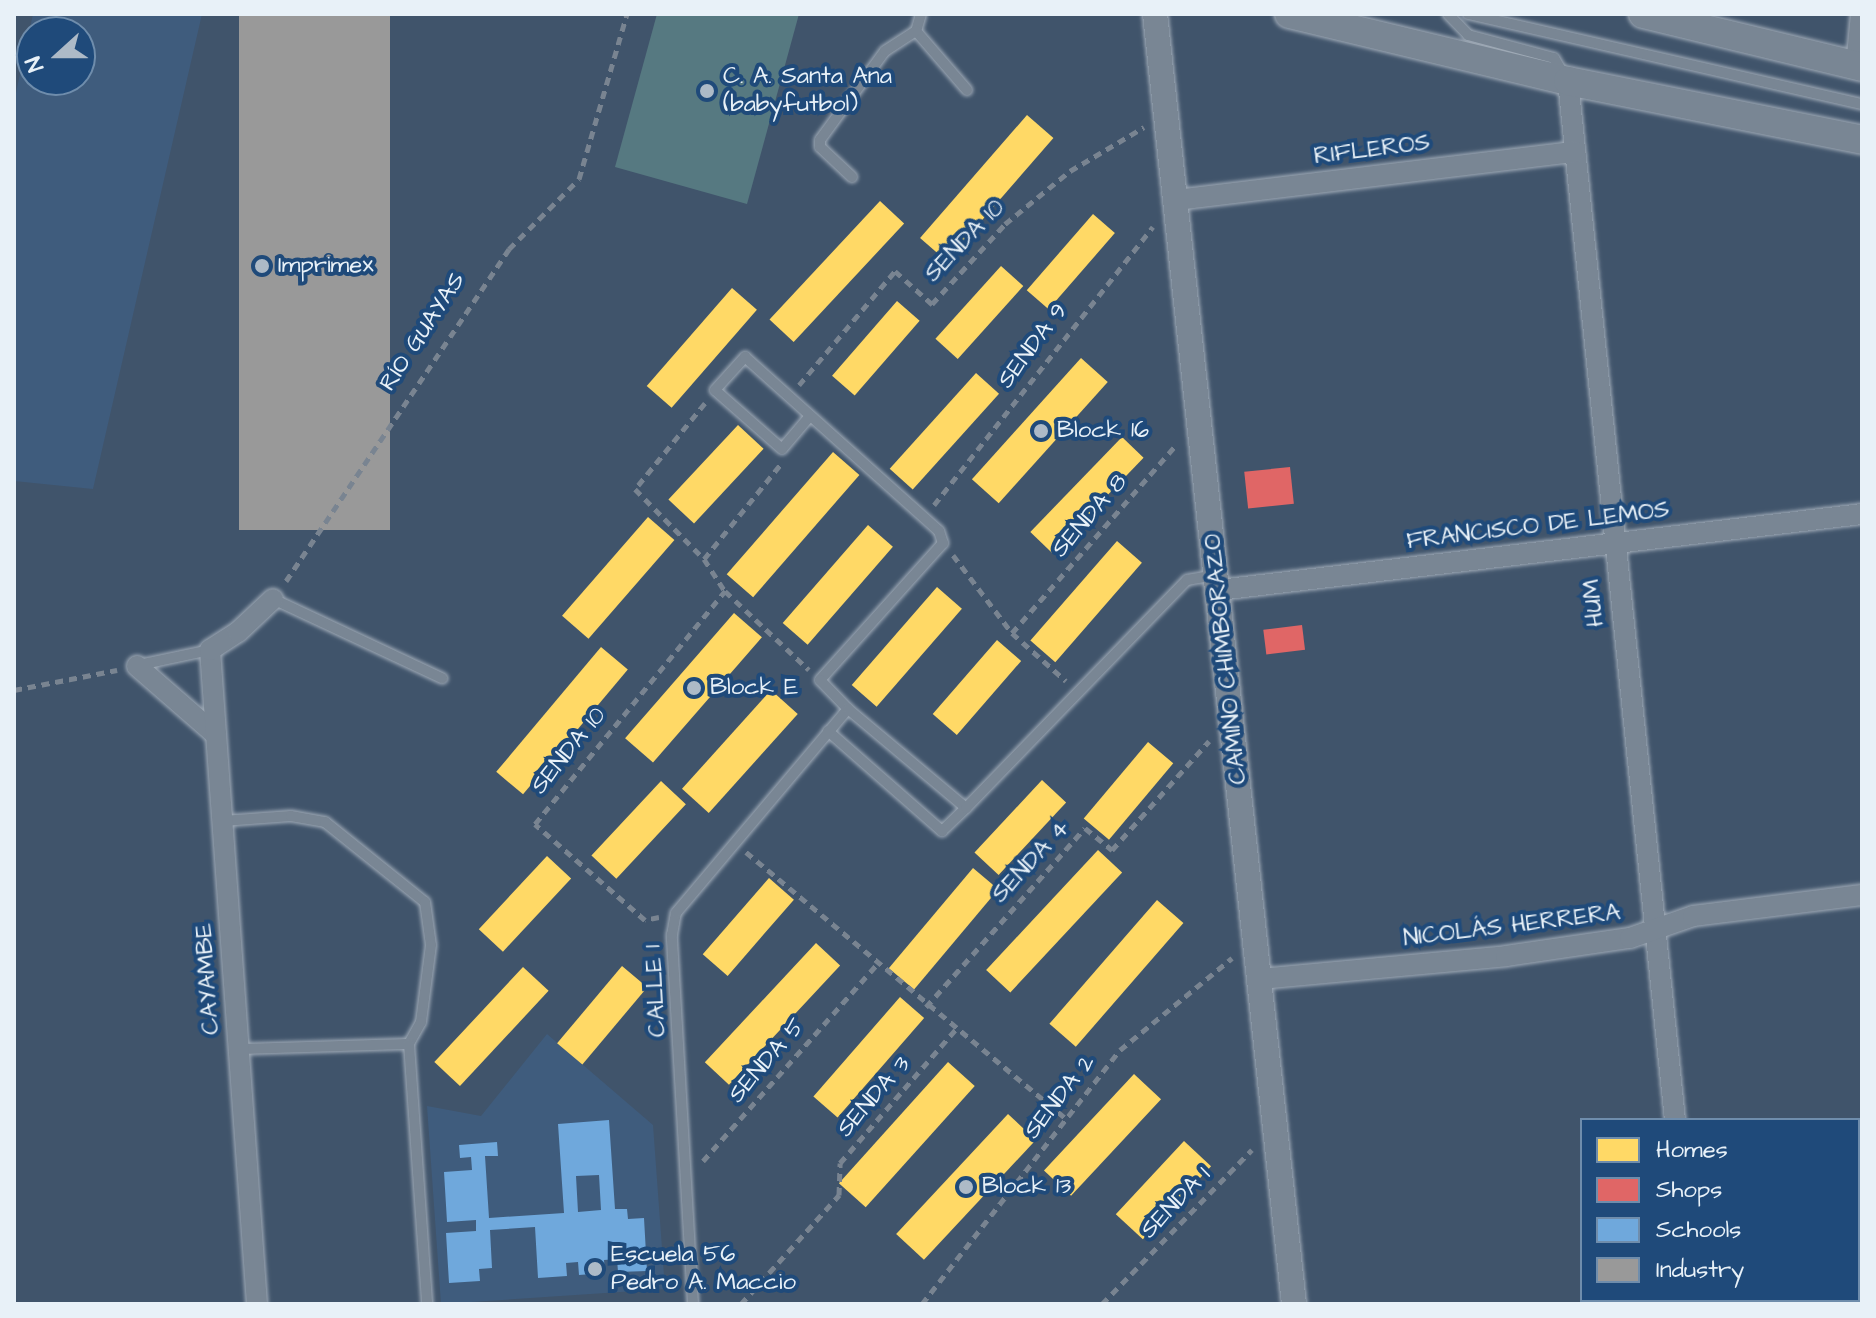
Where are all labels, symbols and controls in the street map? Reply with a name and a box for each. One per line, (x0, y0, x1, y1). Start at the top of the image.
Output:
north arrow (16, 16, 96, 96)
text: N (18, 52, 52, 76)
place label: C. A. Santa Ana (babyfutbol) (723, 63, 892, 119)
marker: C. A. Santa Ana (babyfutbol) (698, 82, 716, 100)
street label: RIFLEROS (1312, 129, 1432, 171)
street label: SENDA 10 (919, 194, 1011, 288)
place label: Imprimex (278, 252, 374, 280)
marker: Imprimex (253, 257, 271, 275)
street label: RÍO GUAYAS (374, 267, 472, 397)
street label: SENDA 9 (992, 298, 1074, 394)
place label: Block 16 (1057, 417, 1149, 445)
marker: Block 16 (1032, 422, 1050, 440)
street label: SENDA 8 (1046, 469, 1134, 563)
street label: FRANCISCO DE LEMOS (1405, 496, 1671, 556)
street label: CAMINO CHIMBORAZO (1199, 532, 1253, 786)
street label: HUM (1577, 578, 1611, 628)
place label: Block E (710, 674, 798, 702)
marker: Block E (685, 679, 703, 697)
street label: SENDA 10 (525, 702, 613, 800)
street label: SENDA 4 (986, 815, 1076, 909)
street label: NICOLÁS HERRERA (1402, 898, 1622, 954)
street label: CAYAMBE (190, 922, 226, 1036)
street label: CALLE 1 (639, 944, 673, 1038)
street label: SENDA 5 (723, 1013, 811, 1109)
street label: SENDA 2 (1018, 1049, 1102, 1145)
street label: SENDA 3 (831, 1051, 917, 1143)
legend (1580, 1118, 1860, 1302)
text: Homes (1656, 1133, 1728, 1167)
street label: SENDA 1 (1135, 1161, 1217, 1245)
place label: Block 13 (982, 1173, 1071, 1201)
text: Shops (1656, 1173, 1722, 1207)
marker: Block 13 (957, 1178, 975, 1196)
text: Schools (1656, 1213, 1741, 1247)
place label: Escuela 56 Pedro A. Maccio (611, 1241, 796, 1297)
text: Industry (1656, 1253, 1744, 1287)
marker: Escuela 56 Pedro A. Maccio (586, 1260, 604, 1278)

